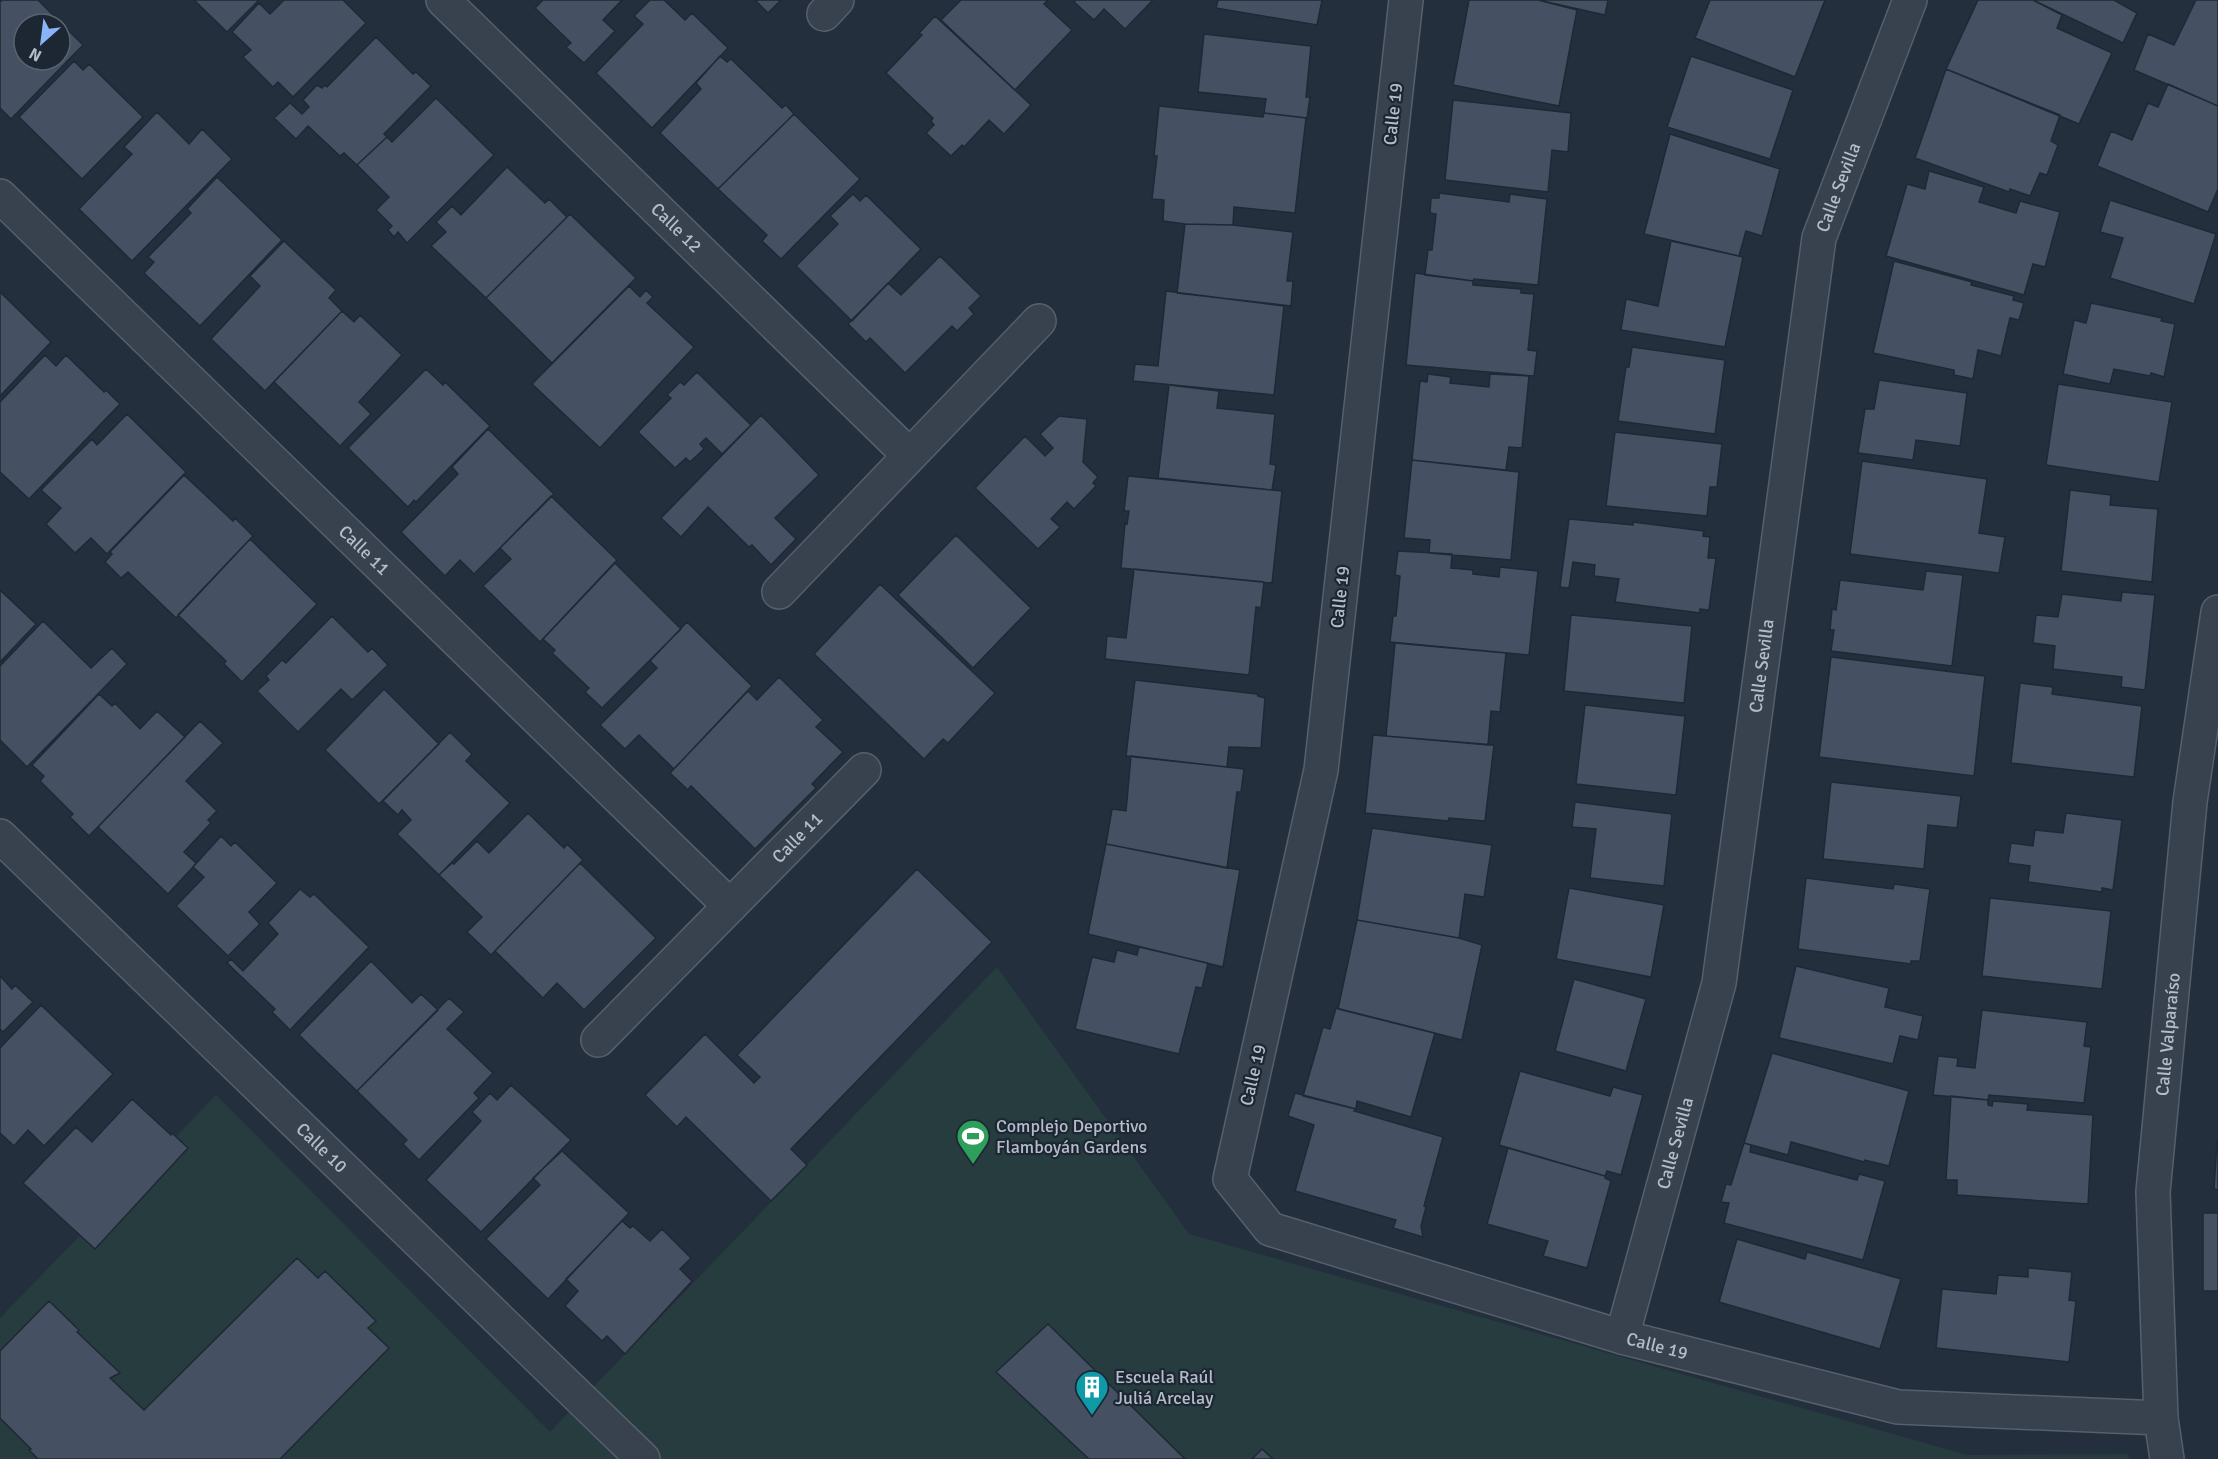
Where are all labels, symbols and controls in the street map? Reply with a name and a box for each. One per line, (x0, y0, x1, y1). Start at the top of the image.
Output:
north arrow (12, 12, 72, 72)
text: N (26, 43, 45, 66)
street label: Calle 19 (1379, 82, 1407, 146)
street label: Calle Sevilla (1811, 139, 1865, 235)
street label: Calle 12 (646, 198, 706, 257)
street label: Calle 11 (334, 520, 394, 580)
street label: Calle 19 (1326, 565, 1354, 629)
street label: Calle Sevilla (1744, 618, 1779, 714)
street label: Calle 11 (768, 808, 827, 868)
street label: Calle Valparaíso (2151, 972, 2185, 1097)
street label: Calle 19 (1235, 1042, 1271, 1108)
street label: Calle Sevilla (1652, 1095, 1698, 1192)
place label: Complejo Deportivo Flamboyán Gardens (996, 1115, 1147, 1158)
street label: Calle 10 (292, 1118, 352, 1177)
sports icon: Complejo Deportivo Flamboyán Gardens (955, 1118, 991, 1165)
street label: Calle 19 (1624, 1328, 1690, 1364)
place label: Escuela Raúl Juliá Arcelay (1115, 1366, 1214, 1409)
building icon: Escuela Raúl Juliá Arcelay (1074, 1369, 1110, 1416)

